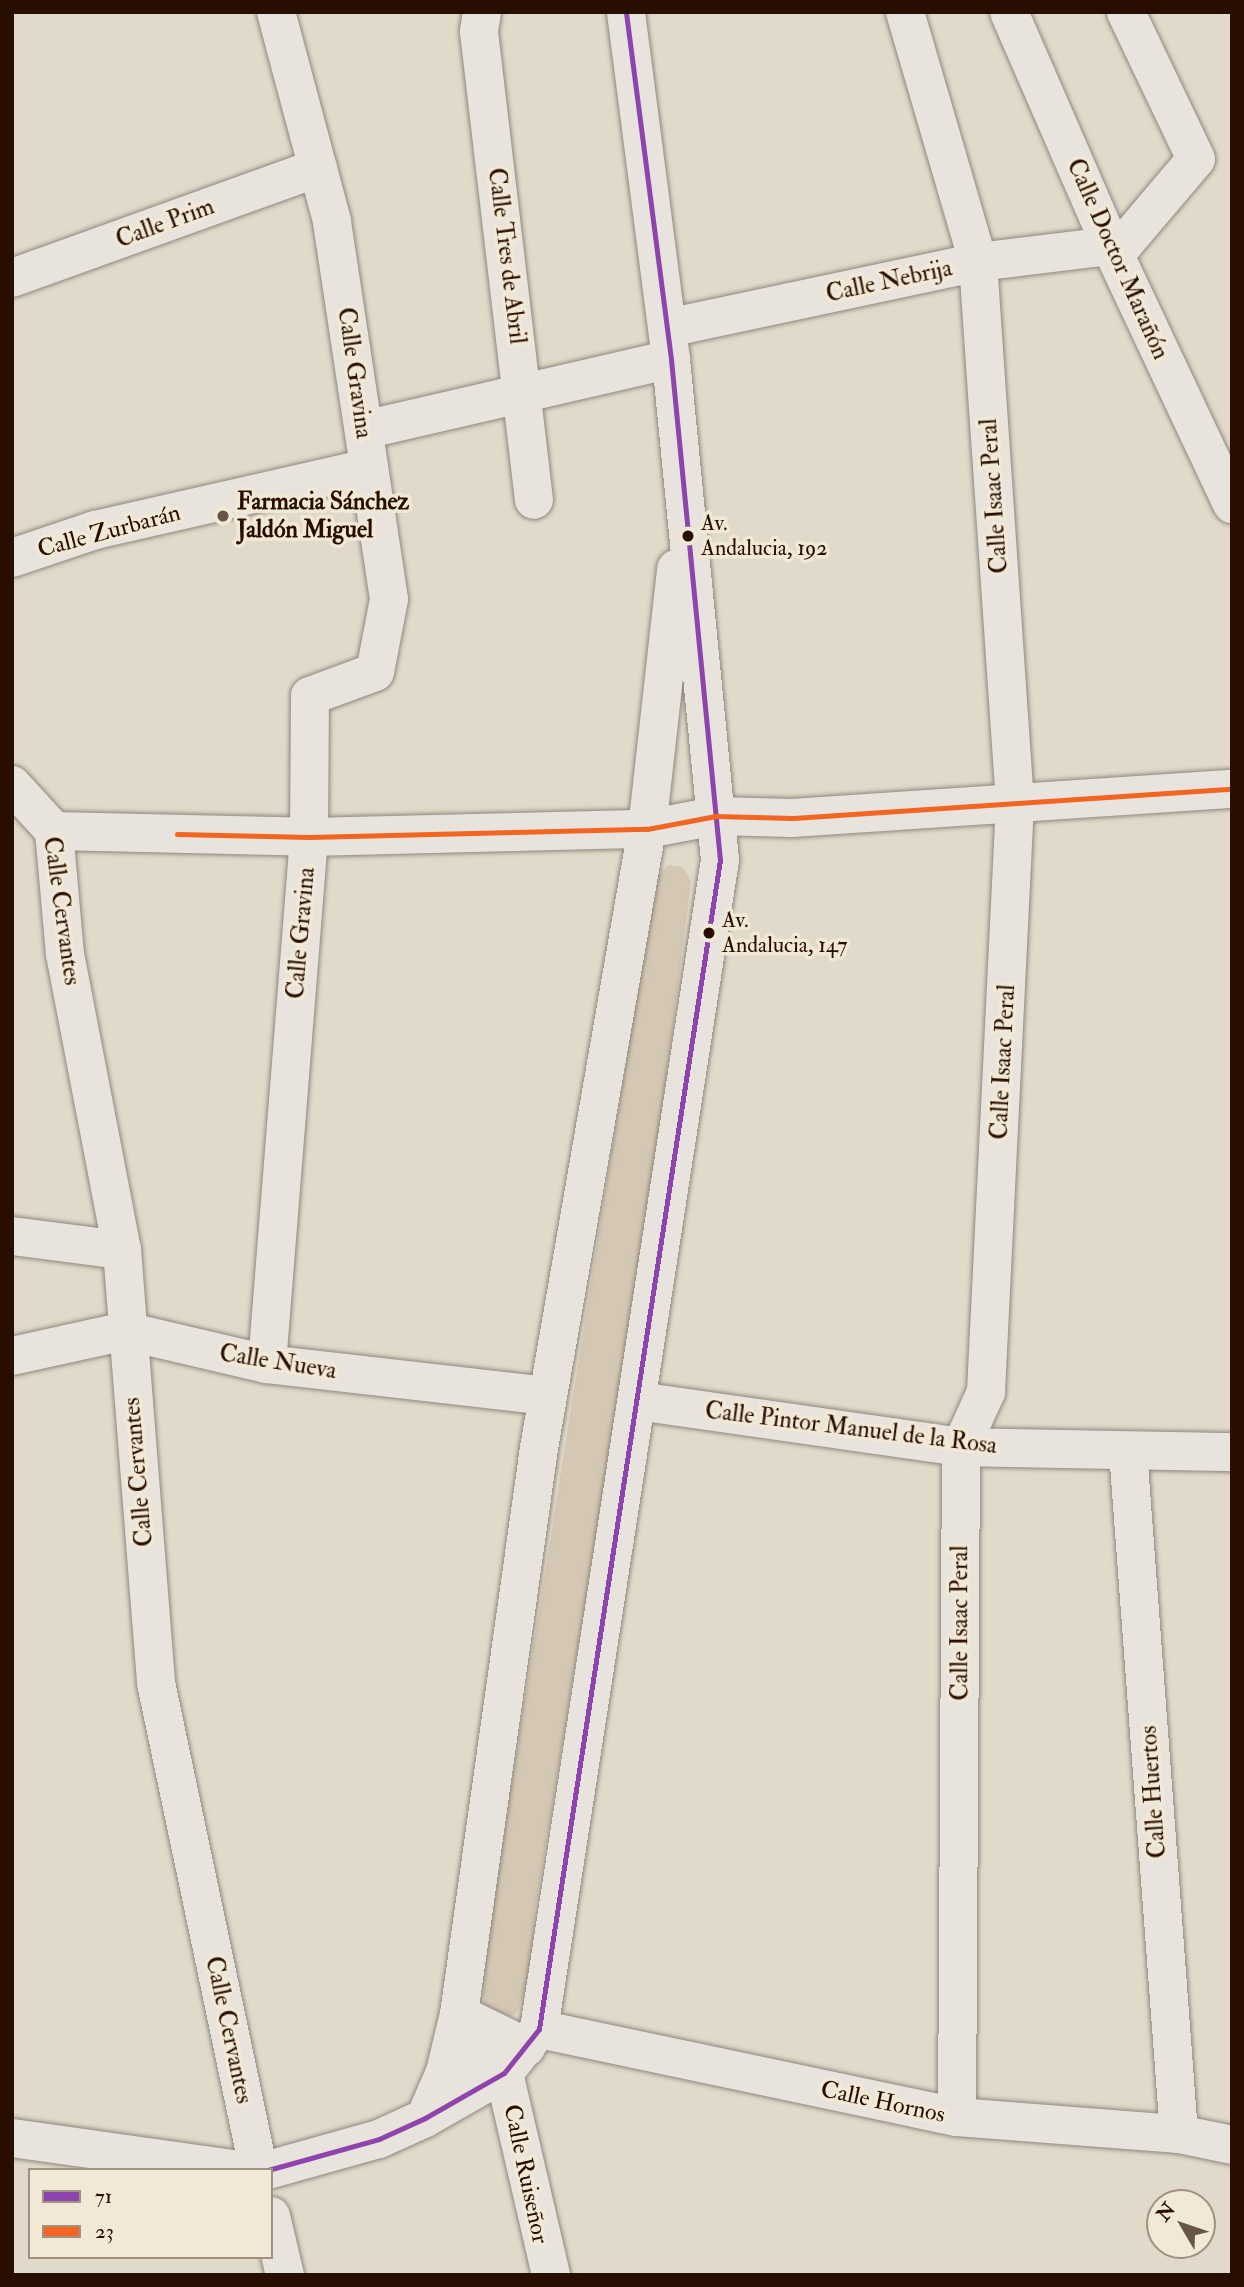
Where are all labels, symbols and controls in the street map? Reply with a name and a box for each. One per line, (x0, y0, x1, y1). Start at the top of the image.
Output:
street label: Calle Doctor Marañón (1061, 154, 1175, 364)
street label: Calle Tres de Abril (482, 166, 532, 346)
street label: Calle Prim (112, 192, 218, 254)
street label: Calle Nebrija (823, 254, 955, 308)
street label: Calle Gravina (332, 306, 378, 440)
street label: Calle Isaac Peral (974, 417, 1014, 575)
place label: Farmacia Sánchez Jaldón Miguel (237, 488, 409, 544)
street label: Calle Zurbarán (34, 498, 184, 564)
marker: Farmacia Sánchez Jaldón Miguel (215, 508, 231, 524)
place label: Av. Andalucia, 192 (701, 510, 827, 562)
marker: Av. Andalucia, 192 (681, 529, 695, 543)
street label: Calle Cervantes (37, 835, 87, 987)
street label: Calle Gravina (281, 866, 321, 1000)
place label: Av. Andalucia, 147 (722, 907, 847, 958)
marker: Av. Andalucia, 147 (702, 926, 716, 940)
street label: Calle Isaac Peral (985, 984, 1021, 1140)
street label: Calle Nueva (217, 1339, 339, 1385)
street label: Calle Cervantes (117, 1396, 159, 1548)
street label: Calle Pintor Manuel de la Rosa (703, 1396, 999, 1460)
street label: Calle Isaac Peral (946, 1545, 974, 1701)
street label: Calle Huertos (1134, 1725, 1172, 1859)
street label: Calle Cervantes (199, 1954, 259, 2106)
street label: Calle Hornos (818, 2075, 948, 2129)
street label: Calle Ruiseñor (497, 2102, 555, 2246)
legend (28, 2168, 273, 2259)
text: 71 (95, 2183, 112, 2210)
north arrow (1146, 2189, 1216, 2259)
text: N (1152, 2198, 1181, 2226)
text: 23 (95, 2218, 114, 2245)

